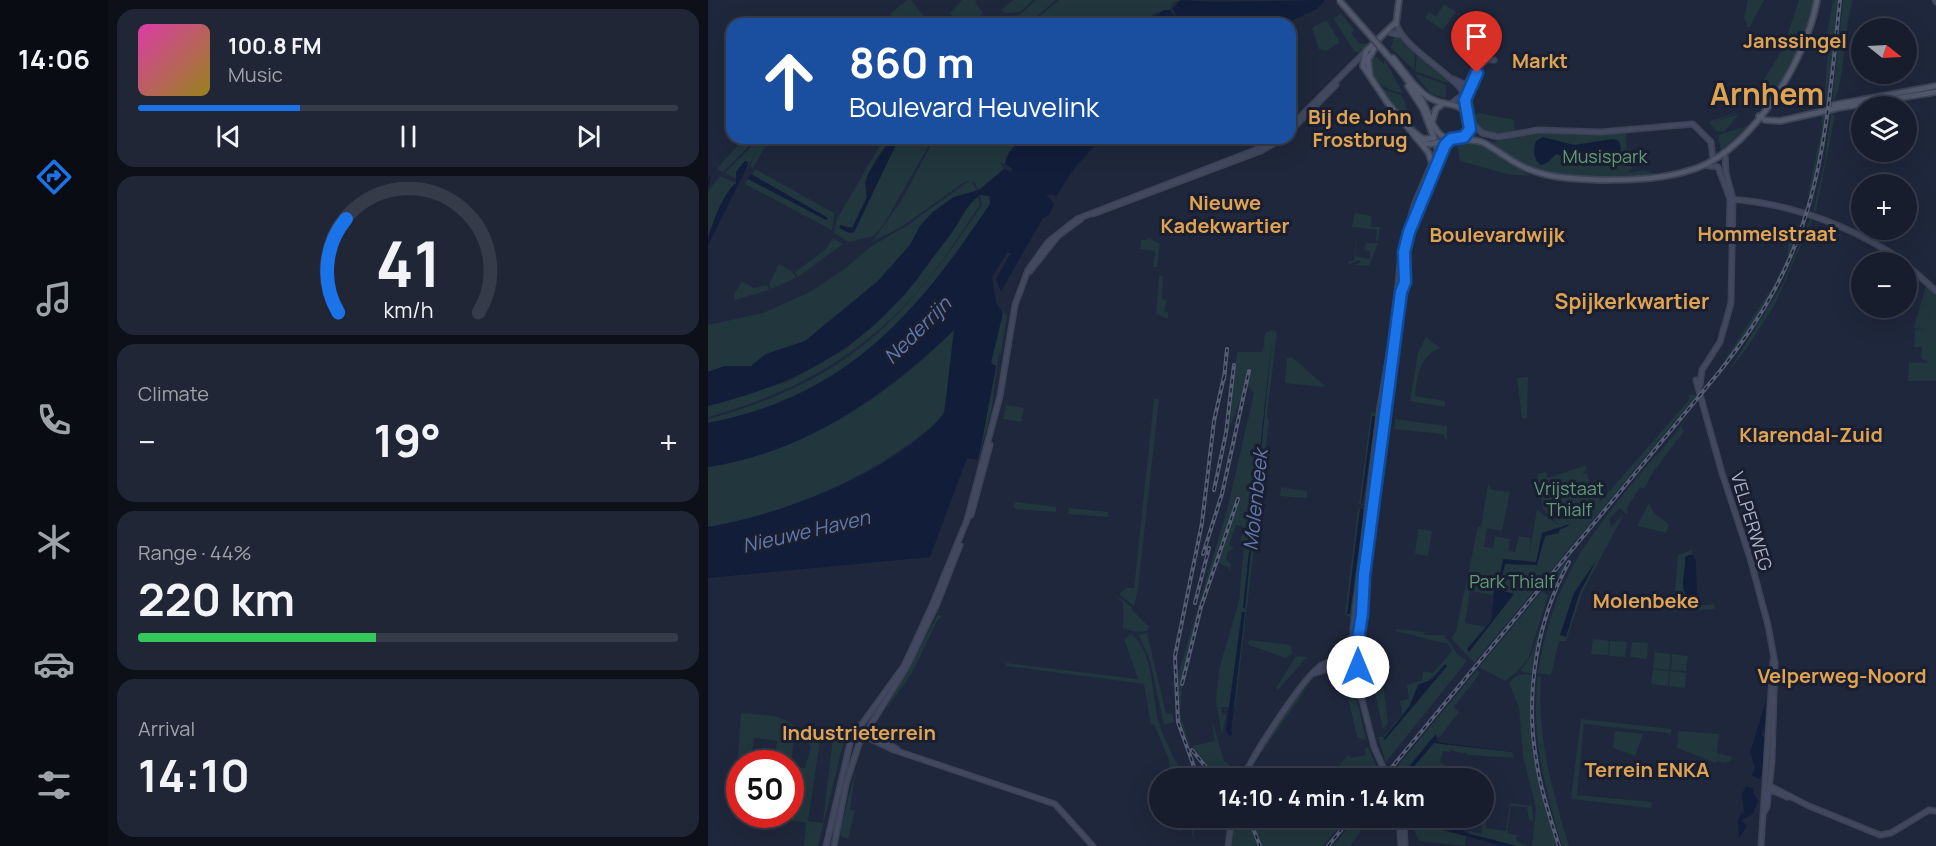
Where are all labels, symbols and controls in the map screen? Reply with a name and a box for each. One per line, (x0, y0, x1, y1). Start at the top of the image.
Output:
pin (1451, 11, 1502, 73)
north arrow (1851, 18, 1917, 84)
map controls (1851, 18, 1917, 318)
icon: arrive (1460, 20, 1493, 53)
district label: Janssingel (1743, 27, 1847, 54)
text: 100.8 FM (228, 31, 321, 61)
text: 860 m (849, 33, 975, 91)
text: 14:06 (18, 40, 90, 77)
icon: ahead (750, 42, 828, 120)
district label: Markt (1512, 47, 1568, 74)
text: Music (228, 61, 283, 88)
district label: Arnhem (1710, 73, 1824, 114)
text: Boulevard Heuvelink (849, 88, 1099, 125)
button: layers (1851, 96, 1917, 162)
district label: Bij de John Frostbrug (1308, 103, 1412, 153)
icon: previous (212, 120, 245, 153)
icon: pause (392, 120, 425, 153)
icon: next (572, 120, 605, 153)
park label: Musispark (1563, 144, 1649, 168)
icon: directions (33, 156, 75, 198)
button: + (1851, 174, 1917, 240)
district label: Nieuwe Kadekwartier (1161, 189, 1289, 239)
text: 41 (375, 220, 441, 306)
district label: Hommelstraat (1697, 220, 1837, 247)
district label: Boulevardwijk (1429, 221, 1566, 248)
button: − (1851, 252, 1917, 318)
icon: music (33, 278, 75, 320)
district label: Spijkerkwartier (1555, 287, 1709, 315)
water label: Nederrijn (877, 290, 957, 370)
text: km/h (383, 295, 433, 324)
text: Climate (138, 380, 209, 407)
icon: phone (33, 399, 75, 441)
text: 19° (373, 409, 441, 471)
text: − (138, 419, 156, 464)
text: + (659, 419, 678, 464)
district label: Klarendal-Zuid (1739, 421, 1883, 448)
water label: Molenbeek (1236, 445, 1274, 552)
street label: VELPERWEG (1726, 469, 1778, 574)
park label: Vrijstaat Thialf (1534, 476, 1604, 521)
water label: Nieuwe Haven (740, 503, 873, 559)
icon: climate (33, 521, 75, 563)
text: Range · 44% (138, 539, 251, 566)
text: 220 km (138, 568, 295, 630)
park label: Park Thialf (1469, 569, 1555, 593)
district label: Molenbeke (1593, 587, 1699, 614)
position arrow (1326, 635, 1390, 699)
icon: car (33, 643, 75, 685)
district label: Velperweg-Noord (1757, 662, 1927, 689)
text: Arrival (138, 715, 195, 742)
district label: Industrieterrein (782, 719, 936, 746)
text: 14:10 (138, 744, 250, 806)
speed limit sign: 50 (726, 750, 804, 828)
district label: Terrein ENKA (1585, 756, 1710, 783)
icon: filters (33, 764, 75, 806)
text: 14:10 · 4 min · 1.4 km (1218, 783, 1425, 813)

